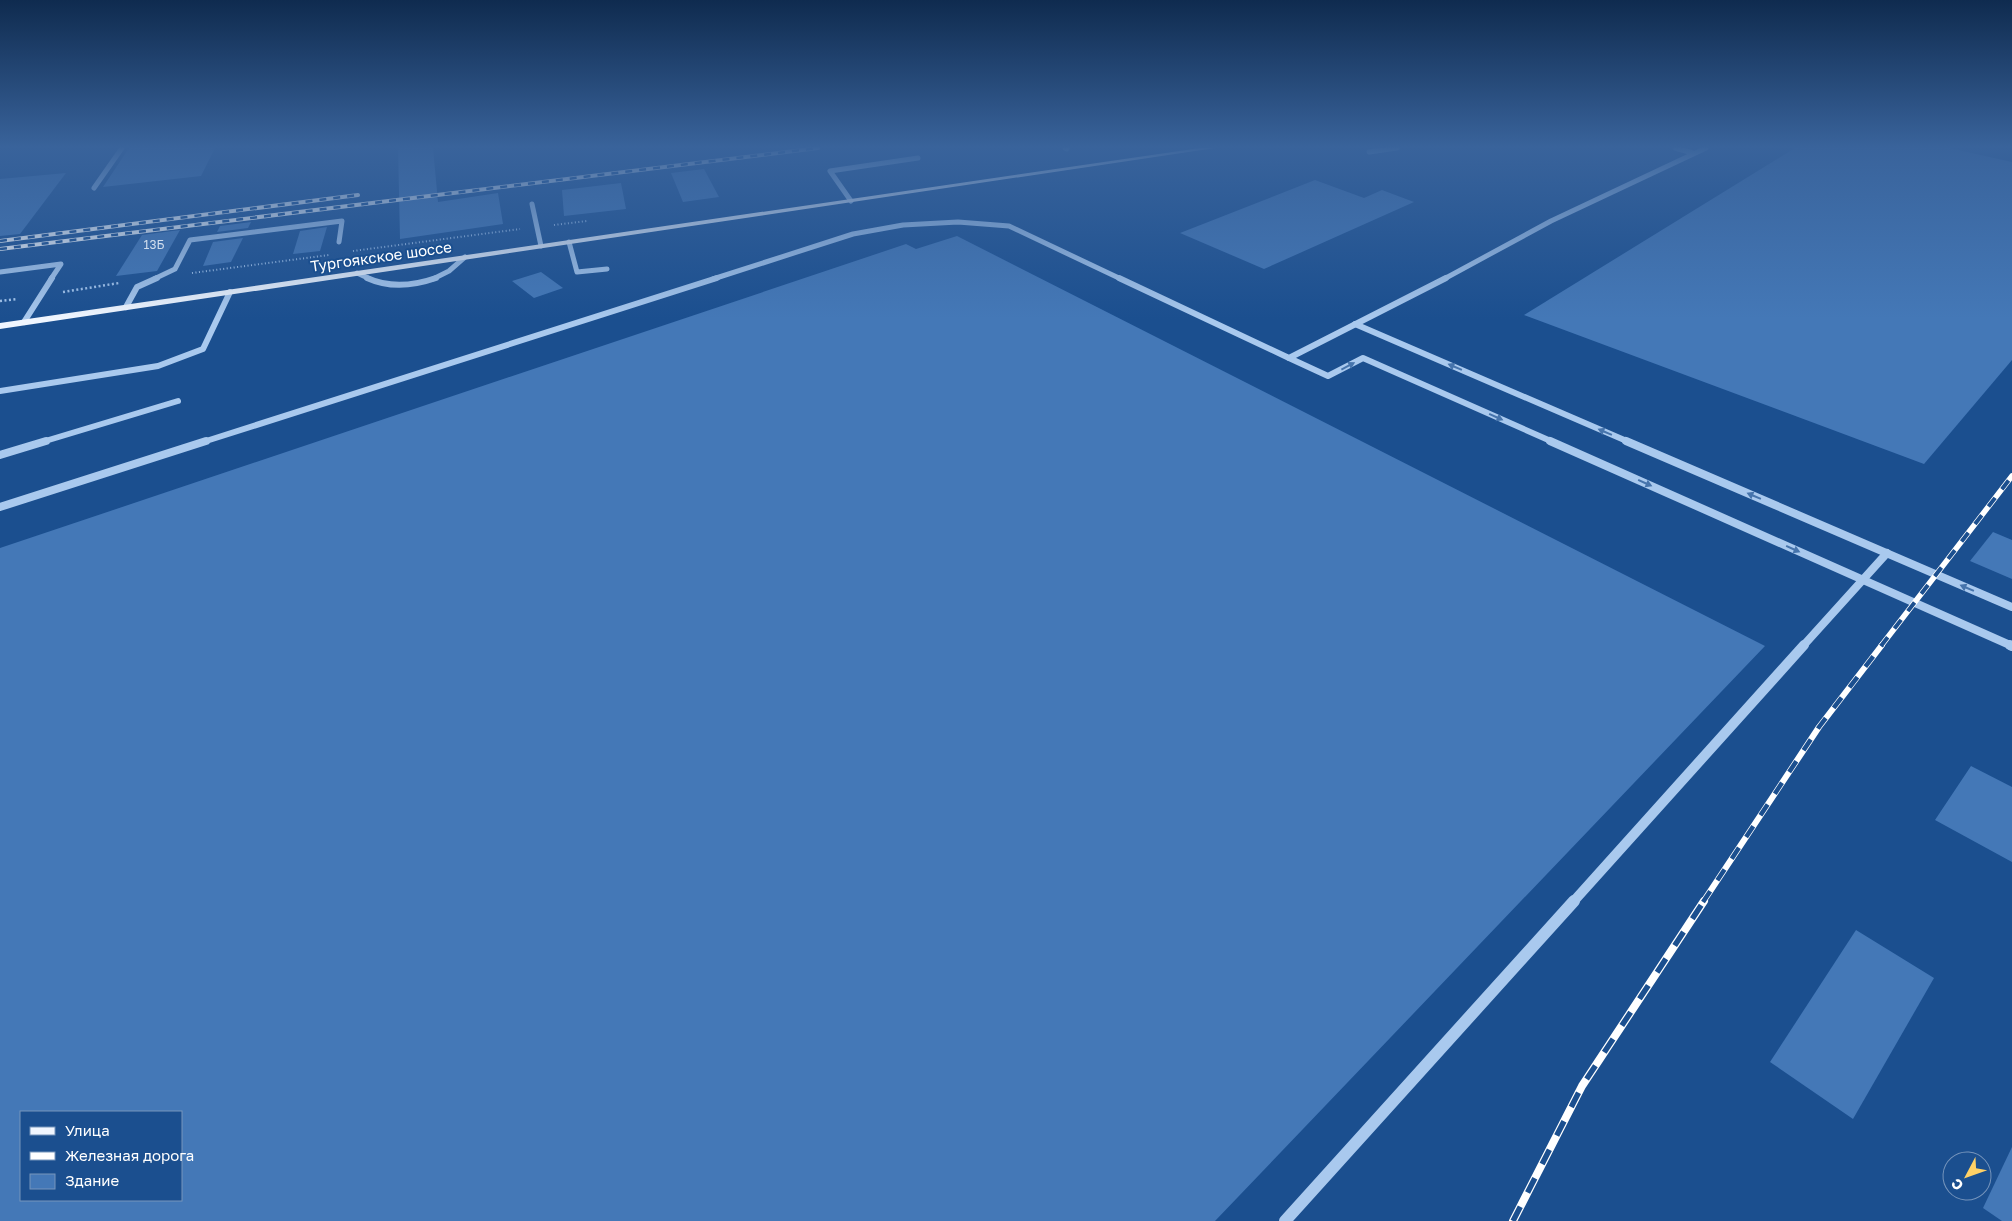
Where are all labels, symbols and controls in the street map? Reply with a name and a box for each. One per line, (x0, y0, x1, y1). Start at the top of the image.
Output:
house number: 13Б (144, 237, 164, 252)
street label: Тургоякское шоссе (309, 237, 453, 275)
one-way arrow (1342, 361, 1355, 370)
one-way arrow (1448, 363, 1462, 371)
one-way arrow (1489, 413, 1503, 421)
one-way arrow (1598, 427, 1612, 435)
one-way arrow (1638, 479, 1652, 487)
one-way arrow (1746, 492, 1761, 500)
one-way arrow (1786, 546, 1800, 554)
one-way arrow (1960, 584, 1974, 592)
legend (20, 1111, 182, 1201)
text: Улица (65, 1121, 110, 1139)
text: Железная дорога (65, 1146, 194, 1164)
north arrow (1942, 1151, 1992, 1201)
text: Здание (65, 1171, 119, 1189)
text: С (1947, 1175, 1966, 1194)

